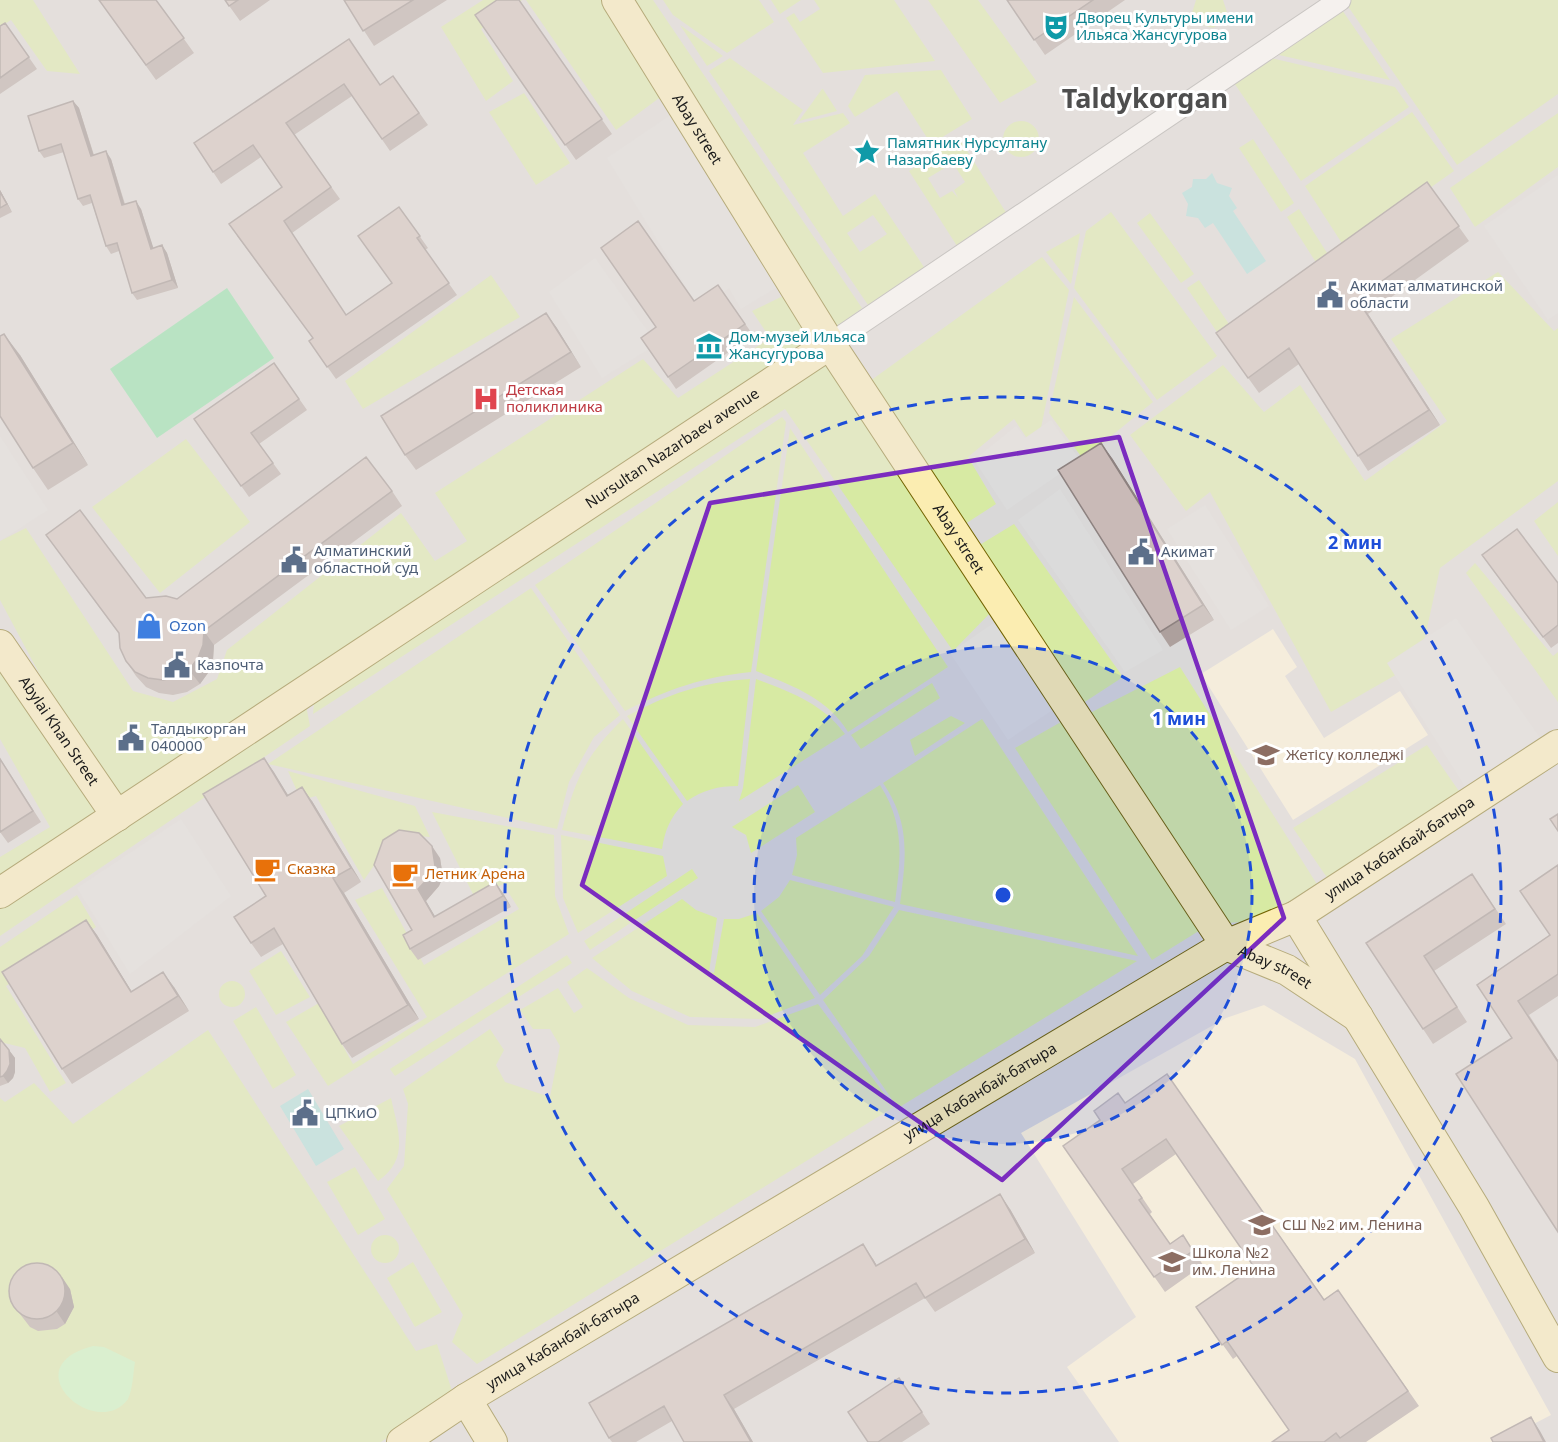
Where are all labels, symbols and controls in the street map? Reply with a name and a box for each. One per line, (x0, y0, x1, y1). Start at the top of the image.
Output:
place label: Дворец Культуры имени Ильяса Жансугурова (1076, 7, 1254, 44)
theatre icon: Дворец Культуры имени Ильяса Жансугурова (1041, 12, 1071, 42)
district label: Taldykorgan (1062, 79, 1228, 116)
street label: Abay street (668, 90, 728, 168)
place label: Памятник Нурсултану Назарбаеву (887, 132, 1047, 169)
place icon: Памятник Нурсултану Назарбаеву (852, 137, 882, 167)
place label: Акимат алматинской области (1350, 275, 1503, 312)
public building icon: Акимат алматинской области (1315, 280, 1345, 310)
place label: Дом-музей Ильяса Жансугурова (729, 326, 866, 363)
museum icon: Дом-музей Ильяса Жансугурова (694, 331, 724, 361)
place label: Детская поликлиника (506, 379, 603, 416)
street label: Nursultan Nazarbaev avenue (581, 383, 763, 512)
hospital icon: Детская поликлиника (471, 384, 501, 414)
street label: Abay street (929, 500, 990, 578)
text: 2 мин (1328, 530, 1382, 554)
public building icon: Акимат (1126, 537, 1156, 567)
place label: Алматинский областной суд (314, 540, 418, 577)
place label: Акимат (1161, 541, 1215, 561)
public building icon: Алматинский областной суд (279, 545, 309, 575)
shop icon: Ozon (134, 611, 164, 641)
place label: Ozon (169, 615, 206, 635)
public building icon: Казпочта (162, 650, 192, 680)
place label: Казпочта (197, 654, 264, 674)
street label: Abylai Khan Street (15, 672, 104, 789)
text: 1 мин (1152, 706, 1206, 730)
place label: Талдыкорган 040000 (151, 718, 246, 755)
public building icon: Талдыкорган 040000 (116, 723, 146, 753)
school or university icon: Жетісу колледжі (1251, 740, 1281, 770)
place label: Жетісу колледжі (1286, 744, 1404, 764)
street label: улица Кабанбай-батыра (1320, 791, 1478, 904)
cafe icon: Сказка (252, 854, 282, 884)
place label: Сказка (287, 858, 336, 878)
cafe icon: Летник Арена (390, 859, 420, 889)
place label: Летник Арена (425, 863, 525, 883)
centre of rings (993, 885, 1013, 905)
street label: Abay street (1235, 940, 1317, 993)
street label: улица Кабанбай-батыра (899, 1038, 1060, 1144)
public building icon: ЦПКиО (290, 1098, 320, 1128)
place label: ЦПКиО (325, 1102, 377, 1122)
school or university icon: СШ №2 им. Ленина (1247, 1210, 1277, 1240)
place label: СШ №2 им. Ленина (1282, 1214, 1422, 1234)
place label: Школа №2 им. Ленина (1192, 1242, 1276, 1279)
school or university icon: Школа №2 им. Ленина (1157, 1247, 1187, 1277)
street label: улица Кабанбай-батыра (482, 1287, 643, 1394)

